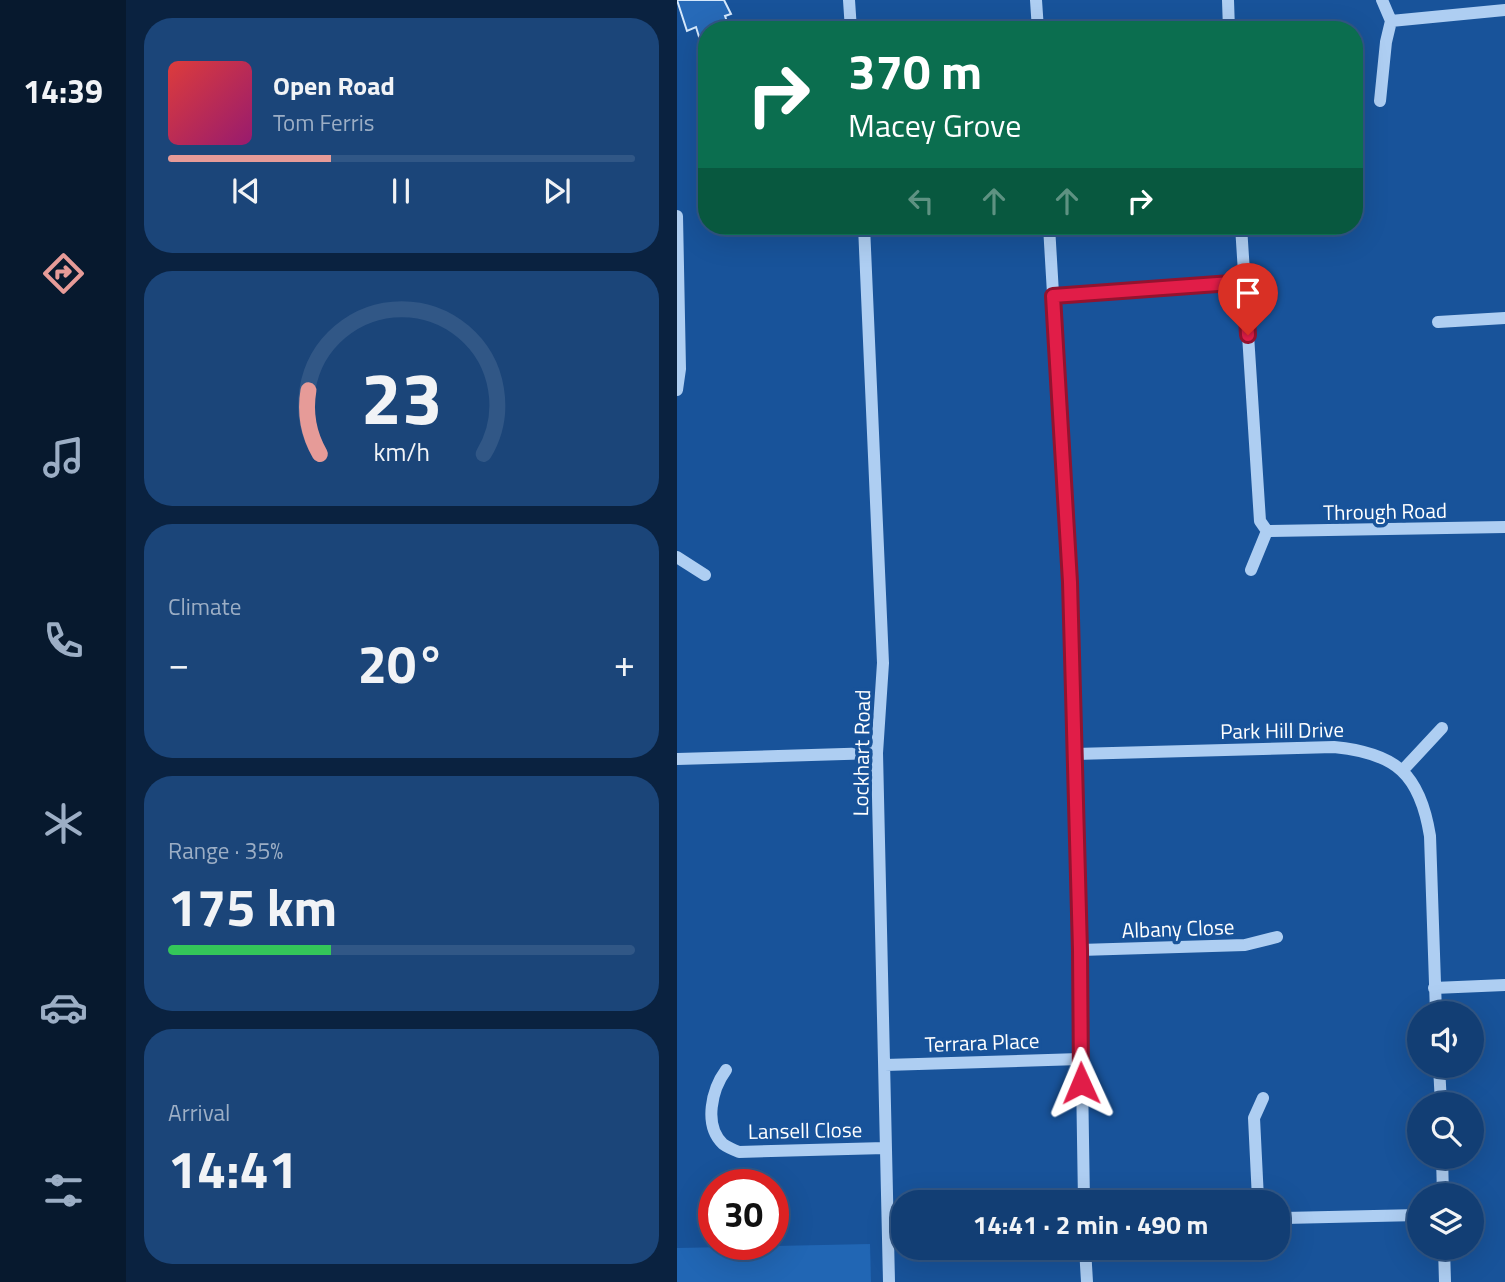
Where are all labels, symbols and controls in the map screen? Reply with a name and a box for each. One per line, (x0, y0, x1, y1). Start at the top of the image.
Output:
text: 370 m (848, 33, 982, 108)
icon: right (733, 49, 824, 140)
text: Open Road (273, 66, 395, 105)
text: 14:39 (23, 67, 103, 115)
text: Macey Grove (848, 101, 1021, 149)
text: Tom Ferris (273, 105, 374, 140)
icon: previous (227, 172, 265, 210)
icon: pause (382, 172, 420, 210)
icon: next (538, 172, 576, 210)
icon: left (902, 182, 940, 220)
icon: ahead (975, 182, 1013, 220)
icon: ahead (1048, 182, 1086, 220)
icon: right (1121, 182, 1159, 220)
icon: directions (39, 249, 88, 298)
pin (1218, 263, 1278, 335)
icon: arrive (1229, 274, 1267, 312)
text: 23 (361, 343, 442, 453)
icon: music (39, 433, 88, 482)
text: km/h (373, 433, 430, 471)
street label: Through Road (1323, 494, 1447, 528)
text: Climate (168, 589, 241, 624)
icon: phone (39, 616, 88, 665)
text: 20° (358, 624, 445, 703)
text: − (168, 634, 189, 692)
text: + (614, 634, 635, 692)
street label: Lockhart Road (844, 689, 878, 817)
street label: Park Hill Drive (1220, 713, 1344, 747)
icon: climate (39, 799, 88, 848)
text: Range · 35% (168, 833, 283, 868)
text: 175 km (168, 867, 337, 946)
street label: Albany Close (1121, 910, 1235, 946)
icon: car (39, 983, 88, 1032)
map controls (1407, 1001, 1484, 1260)
button: sound (1407, 1001, 1484, 1078)
street label: Terrara Place (924, 1024, 1040, 1060)
position arrow (1044, 1046, 1118, 1120)
button: search (1407, 1092, 1484, 1169)
text: Arrival (168, 1095, 230, 1130)
street label: Lansell Close (748, 1113, 862, 1147)
text: 14:41 (168, 1129, 298, 1208)
icon: filters (39, 1166, 88, 1215)
speed limit sign: 30 (698, 1169, 789, 1260)
button: layers (1407, 1183, 1484, 1260)
text: 14:41 · 2 min · 490 m (973, 1205, 1208, 1244)

